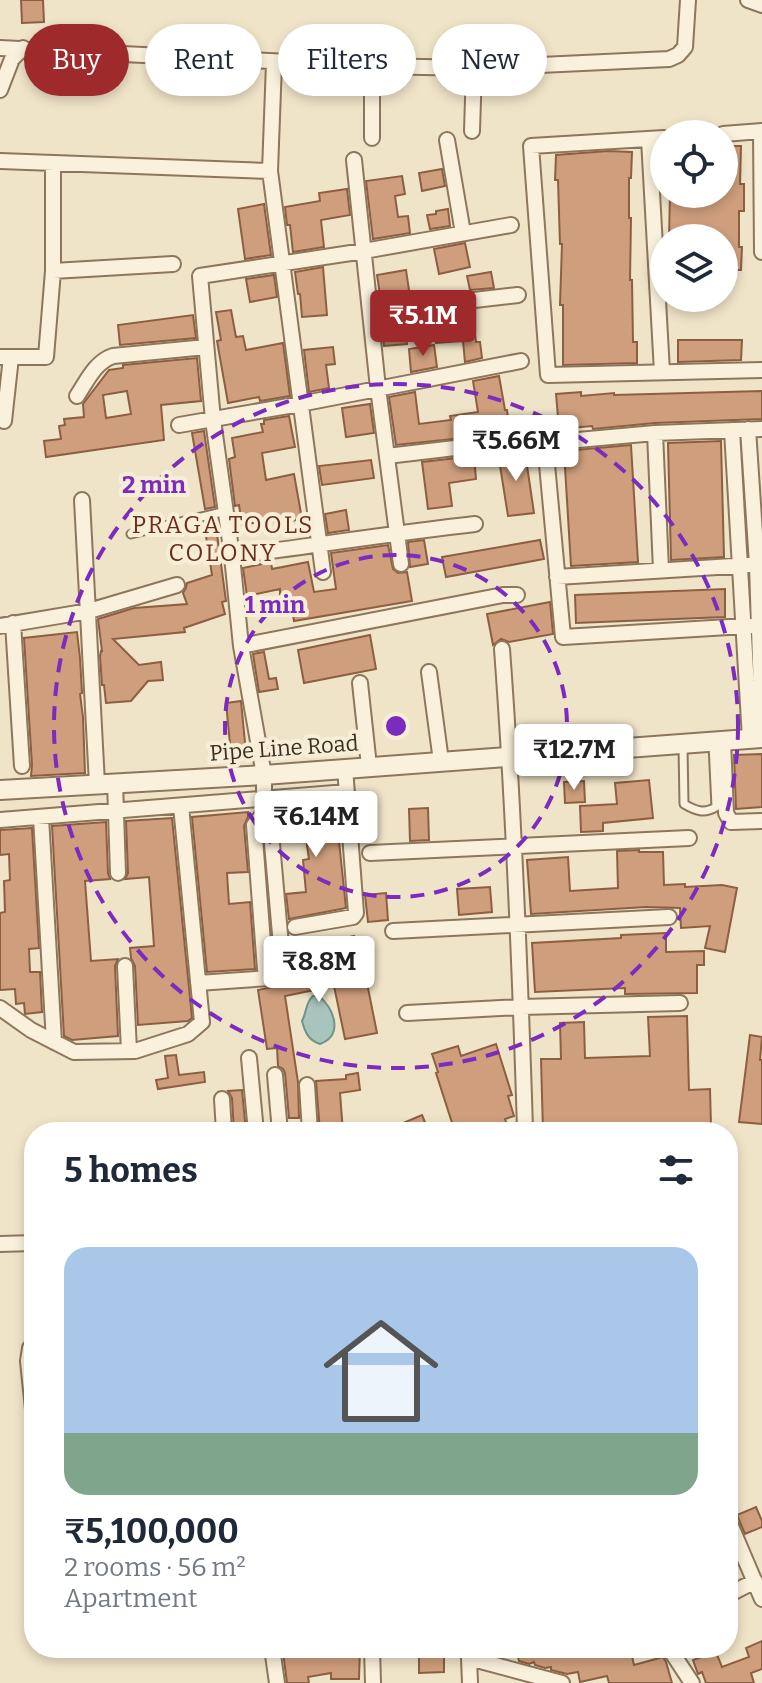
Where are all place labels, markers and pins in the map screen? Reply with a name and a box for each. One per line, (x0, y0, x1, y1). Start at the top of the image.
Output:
pin: ₹5.1M (367, 290, 479, 358)
pin: ₹5.66M (451, 415, 581, 483)
centre of rings (382, 712, 410, 740)
pin: ₹12.7M (509, 724, 639, 792)
pin: ₹6.14M (251, 791, 381, 859)
pin: ₹8.8M (263, 936, 375, 1004)

